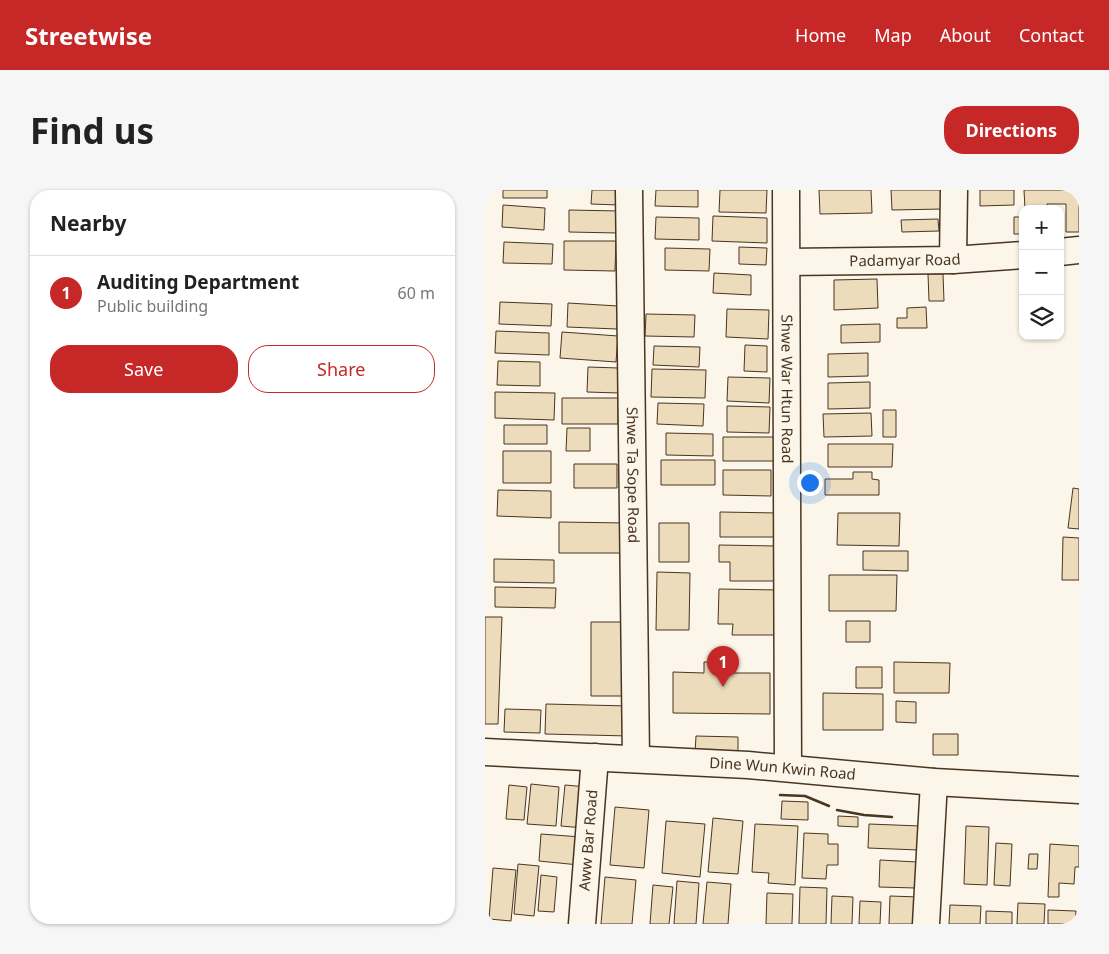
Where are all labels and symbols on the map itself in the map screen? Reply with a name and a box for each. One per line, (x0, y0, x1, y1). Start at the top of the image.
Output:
street label: Padamyar Road (849, 248, 961, 270)
street label: Shwe War Htun Road (777, 314, 798, 464)
street label: Shwe Ta Sope Road (623, 407, 644, 543)
your location (797, 470, 823, 496)
pin: 1 (707, 646, 739, 687)
street label: Dine Wun Kwin Road (709, 752, 857, 784)
street label: Aww Bar Road (574, 789, 601, 892)

